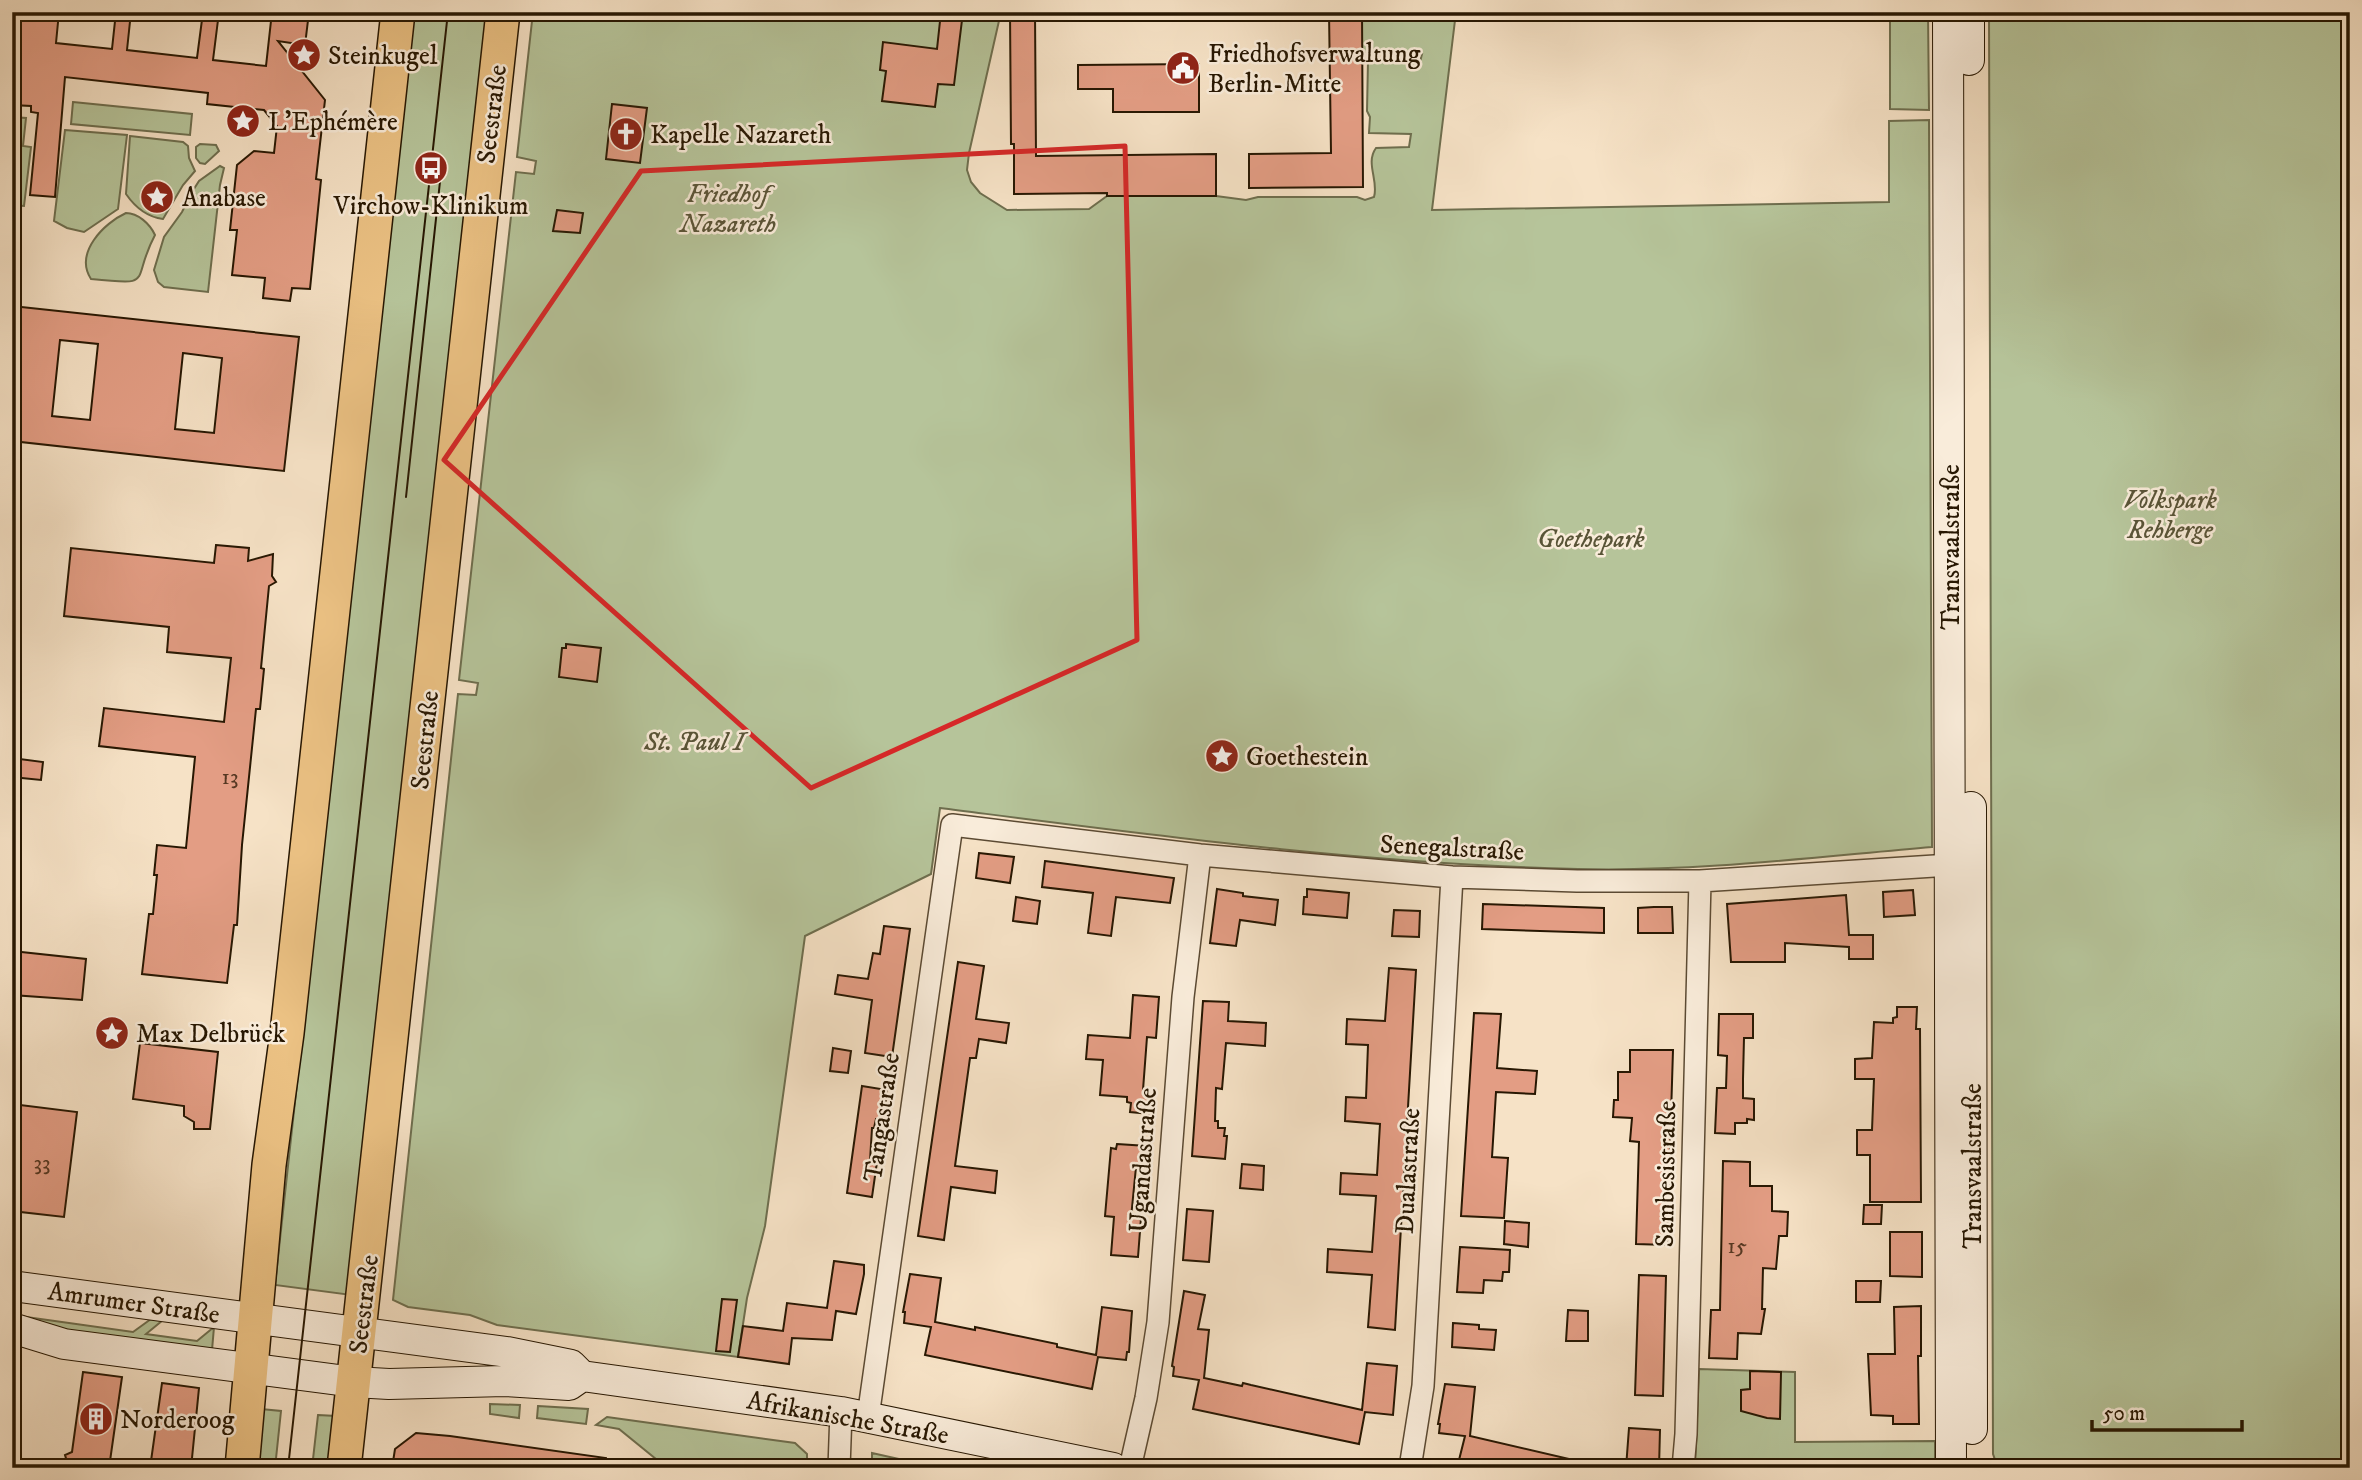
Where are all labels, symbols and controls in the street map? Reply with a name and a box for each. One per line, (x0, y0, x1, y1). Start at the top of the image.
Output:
place icon: Steinkugel (285, 36, 323, 74)
place label: Friedhofsverwaltung Berlin-Mitte (1208, 38, 1421, 101)
place label: Steinkugel (328, 40, 438, 73)
public building icon: Friedhofsverwaltung Berlin-Mitte (1164, 49, 1202, 87)
street label: Seestraße (470, 63, 515, 166)
place icon: L'Ephémère (224, 102, 262, 140)
place label: L'Ephémère (268, 106, 398, 139)
church icon: Kapelle Nazareth (607, 115, 645, 153)
place label: Kapelle Nazareth (650, 119, 832, 152)
bus stop icon: Virchow-Klinikum (412, 149, 450, 187)
place icon: Anabase (138, 178, 176, 216)
park label: Friedhof Nazareth (678, 178, 776, 241)
place label: Anabase (182, 182, 266, 215)
place label: Virchow-Klinikum (333, 190, 529, 223)
street label: Transvaalstraße (1935, 464, 1968, 630)
park label: Volkspark Rehberge (2123, 484, 2217, 547)
park label: Goethepark (1537, 523, 1645, 556)
street label: Seestraße (404, 689, 447, 791)
park label: St. Paul I (643, 726, 748, 759)
place icon: Goethestein (1203, 737, 1241, 775)
place label: Goethestein (1246, 741, 1369, 774)
house number: 13 (221, 763, 239, 792)
street label: Senegalstraße (1379, 828, 1525, 869)
place icon: Max Delbrück (93, 1014, 131, 1052)
place label: Max Delbrück (136, 1018, 286, 1051)
street label: Tangastraße (857, 1051, 908, 1184)
street label: Transvaalstraße (1957, 1083, 1990, 1249)
street label: Ugandastraße (1122, 1087, 1165, 1234)
street label: Sambesistraße (1649, 1100, 1684, 1248)
street label: Dualastraße (1389, 1107, 1428, 1235)
house number: 33 (33, 1149, 51, 1178)
house number: 15 (1727, 1232, 1747, 1261)
street label: Seestraße (342, 1253, 387, 1356)
street label: Amrumer Straße (46, 1275, 222, 1332)
street label: Afrikanische Straße (744, 1384, 951, 1452)
scale bar (2092, 1389, 2243, 1433)
building icon: Norderoog (77, 1400, 115, 1438)
text: 50 m (2103, 1401, 2145, 1427)
place label: Norderoog (120, 1404, 235, 1437)

